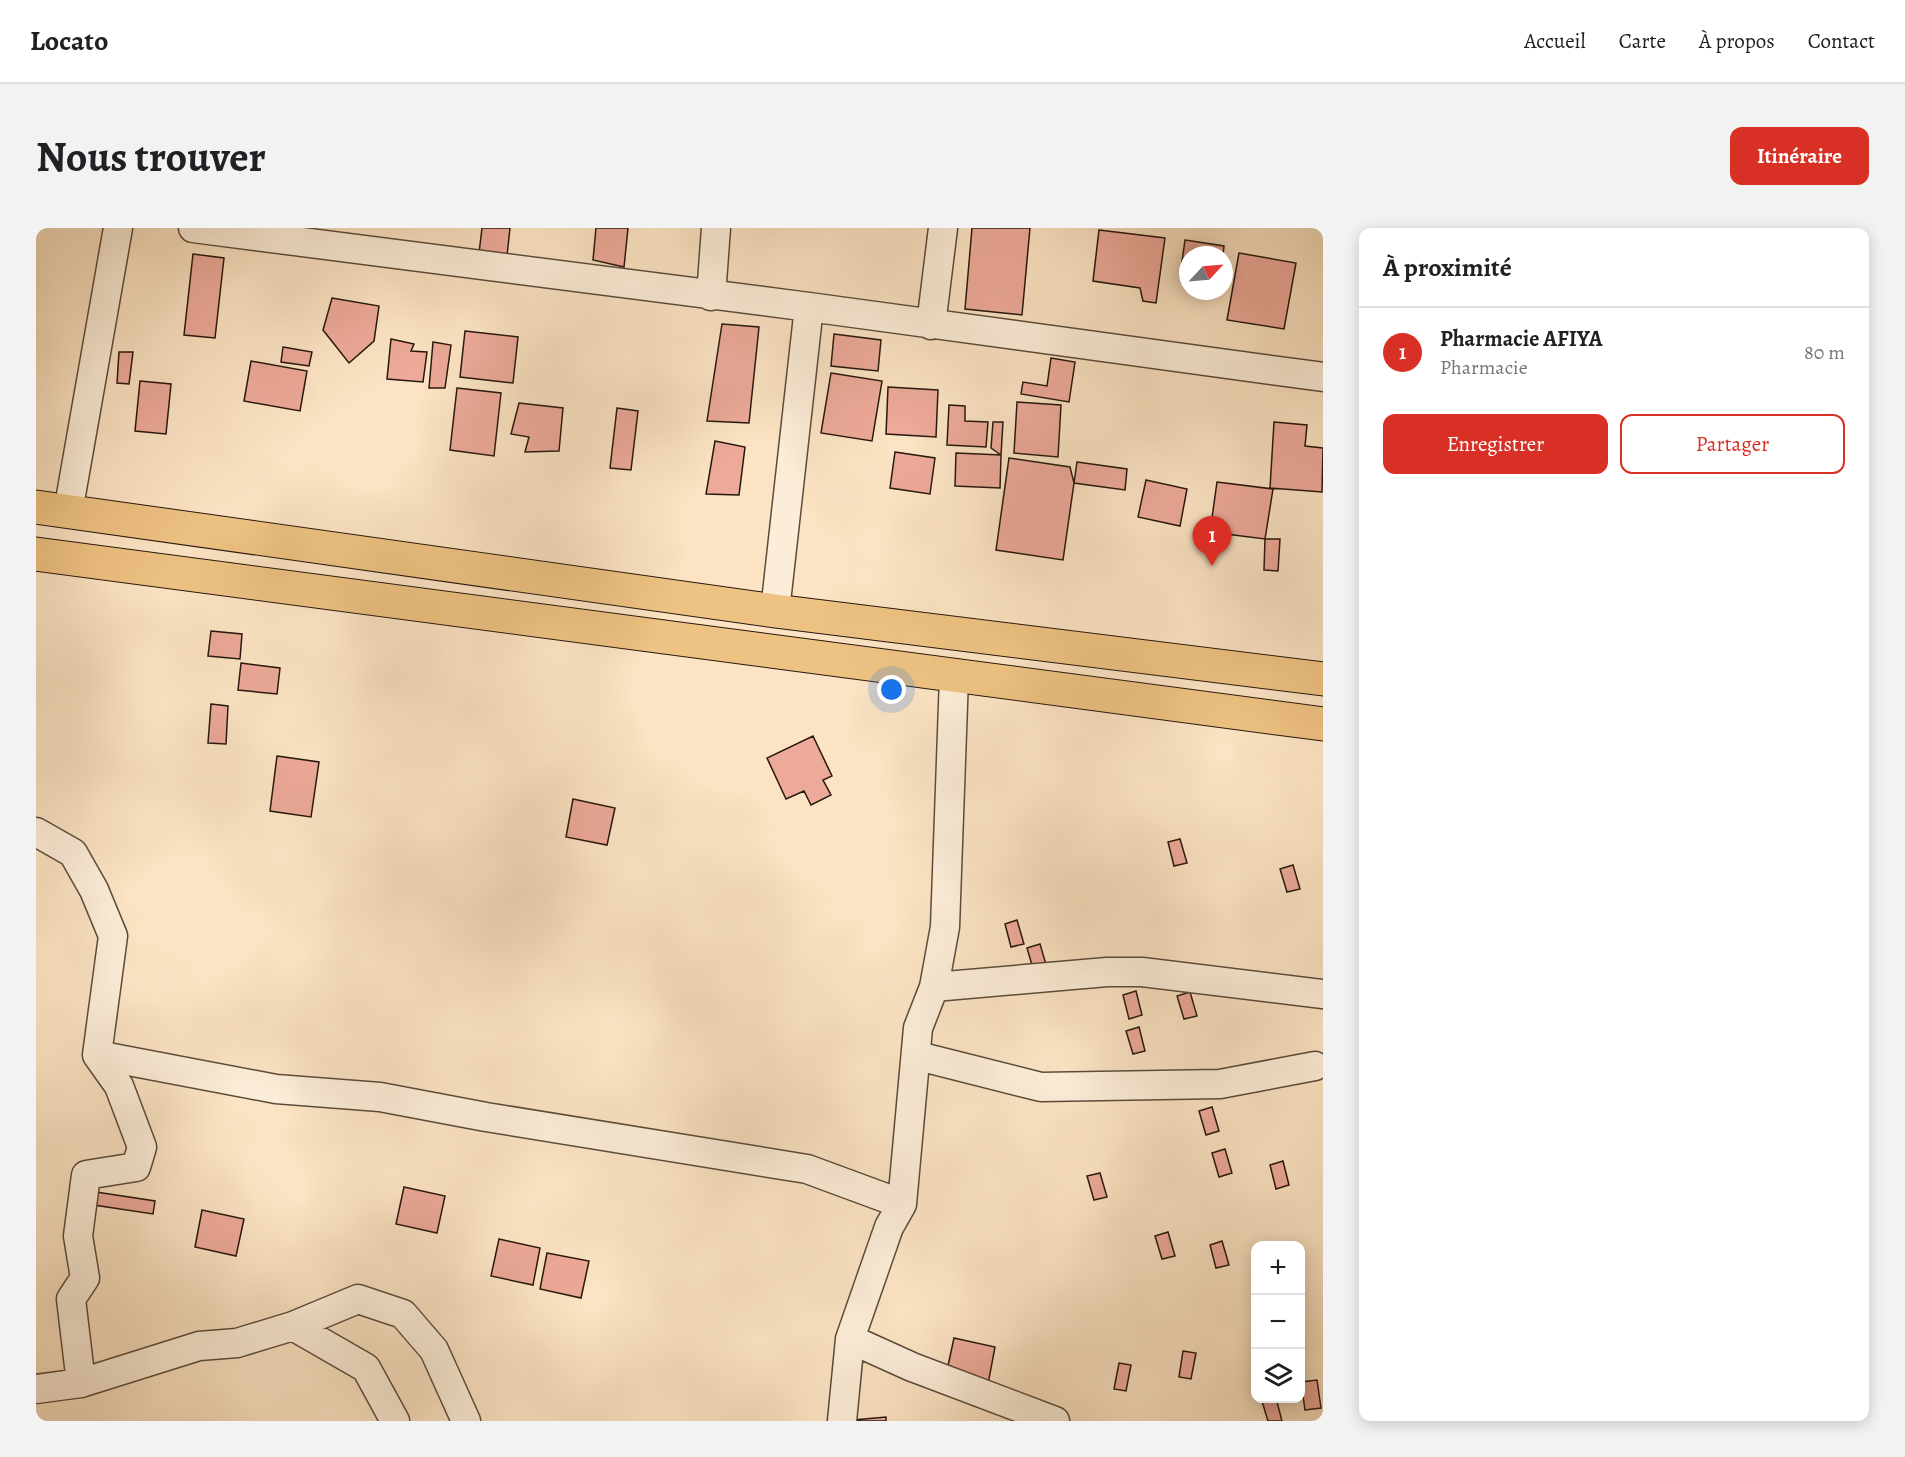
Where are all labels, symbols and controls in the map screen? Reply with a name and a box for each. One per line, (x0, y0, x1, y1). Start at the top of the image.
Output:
text: Locato (30, 22, 108, 60)
text: Accueil (1524, 27, 1586, 55)
text: Carte (1619, 27, 1666, 55)
text: À propos (1699, 27, 1775, 55)
text: Contact (1808, 27, 1875, 55)
button: Itinéraire (1730, 127, 1869, 185)
text: Nous trouver (36, 128, 266, 185)
north arrow (1179, 246, 1233, 300)
text: À proximité (1383, 250, 1512, 285)
text: Pharmacie AFIYA (1440, 324, 1602, 354)
text: 1 (1399, 339, 1406, 366)
text: 80 m (1804, 339, 1845, 366)
text: Pharmacie (1440, 354, 1528, 381)
button: Enregistrer (1383, 414, 1608, 474)
button: Partager (1620, 414, 1845, 474)
pin: 1 (1192, 516, 1232, 566)
your location (877, 675, 906, 704)
map controls (1251, 1241, 1305, 1403)
button: + (1251, 1241, 1305, 1295)
button: − (1251, 1295, 1305, 1349)
button: layers (1251, 1349, 1305, 1403)

